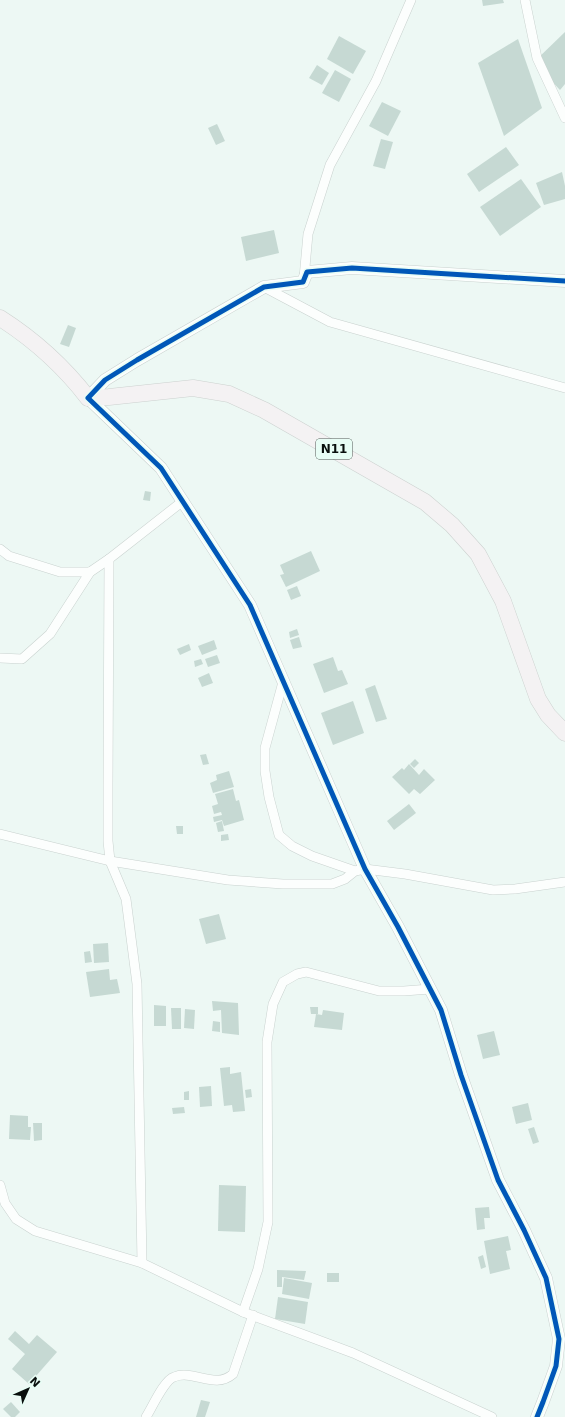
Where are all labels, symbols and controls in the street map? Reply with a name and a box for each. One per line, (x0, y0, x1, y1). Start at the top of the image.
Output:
road number: N11 (316, 439, 352, 459)
north arrow (8, 1369, 48, 1409)
text: N (27, 1374, 43, 1390)

